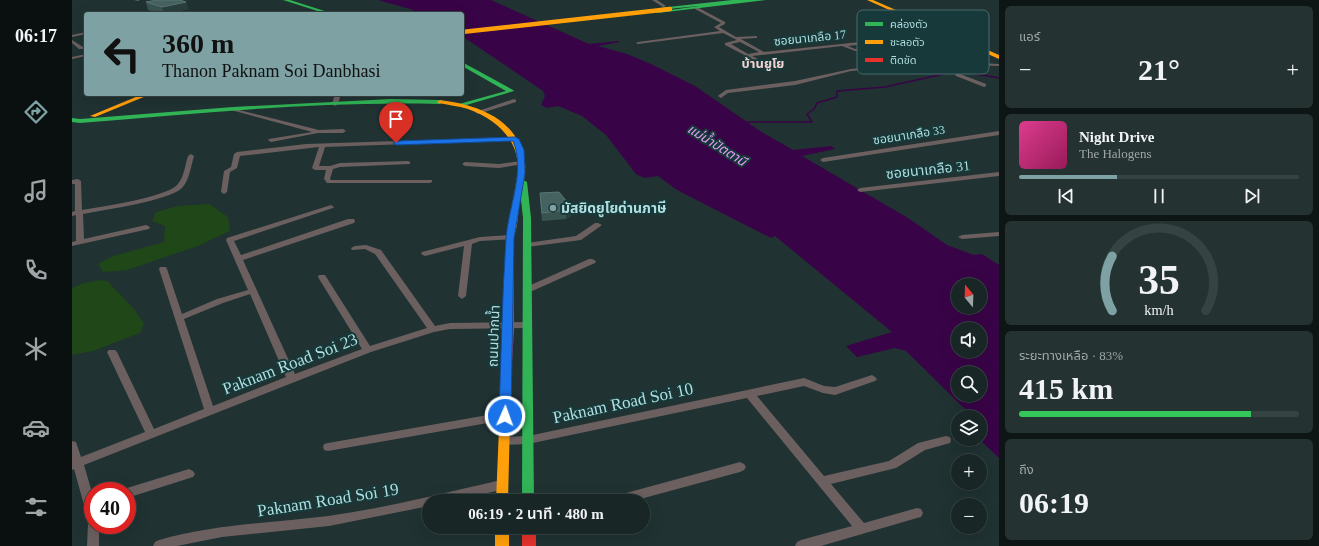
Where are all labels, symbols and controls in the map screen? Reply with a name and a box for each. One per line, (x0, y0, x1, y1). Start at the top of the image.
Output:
legend (857, 10, 989, 74)
text: คล่องตัว (890, 18, 928, 30)
text: 06:17 (15, 26, 57, 46)
street label: ซอยนาเกลือ 17 (773, 27, 847, 49)
icon: left (96, 28, 148, 80)
text: 360 m (162, 28, 234, 59)
text: แอร์ (1019, 29, 1040, 44)
text: ชะลอตัว (890, 36, 925, 48)
text: 21° (1138, 53, 1180, 86)
text: ติดขัด (890, 54, 917, 66)
district label: บ้านยูโย (742, 56, 784, 72)
text: − (1019, 57, 1031, 82)
text: + (1287, 57, 1299, 82)
text: Thanon Paknam Soi Danbhasi (162, 61, 380, 81)
icon: directions (22, 98, 50, 126)
pin (379, 102, 413, 143)
icon: arrive (385, 108, 407, 130)
water label: แม่น้ำปัตตานี (685, 119, 752, 170)
street label: ซอยนาเกลือ 33 (872, 122, 946, 148)
text: Night Drive (1079, 129, 1154, 145)
text: The Halogens (1079, 146, 1152, 161)
street label: ซอยนาเกลือ 31 (885, 158, 971, 182)
icon: music (22, 177, 50, 205)
icon: previous (1055, 185, 1077, 207)
icon: pause (1148, 185, 1170, 207)
icon: next (1241, 185, 1263, 207)
place label: มัสยิดยูโยด่านภาษี (561, 200, 667, 218)
marker: มัสยิดยูโยด่านภาษี (548, 203, 558, 213)
icon: phone (22, 256, 50, 284)
text: 35 (1138, 257, 1180, 303)
north arrow (951, 278, 987, 314)
map controls (951, 278, 987, 534)
text: km/h (1144, 302, 1174, 318)
street label: ถนนปากน้ำ (482, 304, 503, 367)
button: sound (951, 322, 987, 358)
street label: Paknam Road Soi 23 (220, 329, 360, 399)
icon: climate (22, 335, 50, 363)
text: ระยะทางเหลือ · 83% (1019, 348, 1123, 363)
button: search (951, 366, 987, 402)
text: 415 km (1019, 372, 1113, 405)
street label: Paknam Road Soi 10 (551, 379, 695, 427)
position arrow (484, 395, 526, 437)
button: layers (951, 410, 987, 446)
icon: car (22, 414, 50, 442)
button: + (951, 454, 987, 490)
text: ถึง (1019, 462, 1034, 477)
street label: Paknam Road Soi 19 (256, 479, 400, 521)
speed limit sign: 40 (84, 482, 136, 534)
text: 06:19 (1019, 486, 1089, 519)
icon: filters (22, 493, 50, 521)
button: − (951, 498, 987, 534)
text: 06:19 · 2 นาที · 480 m (468, 506, 604, 522)

